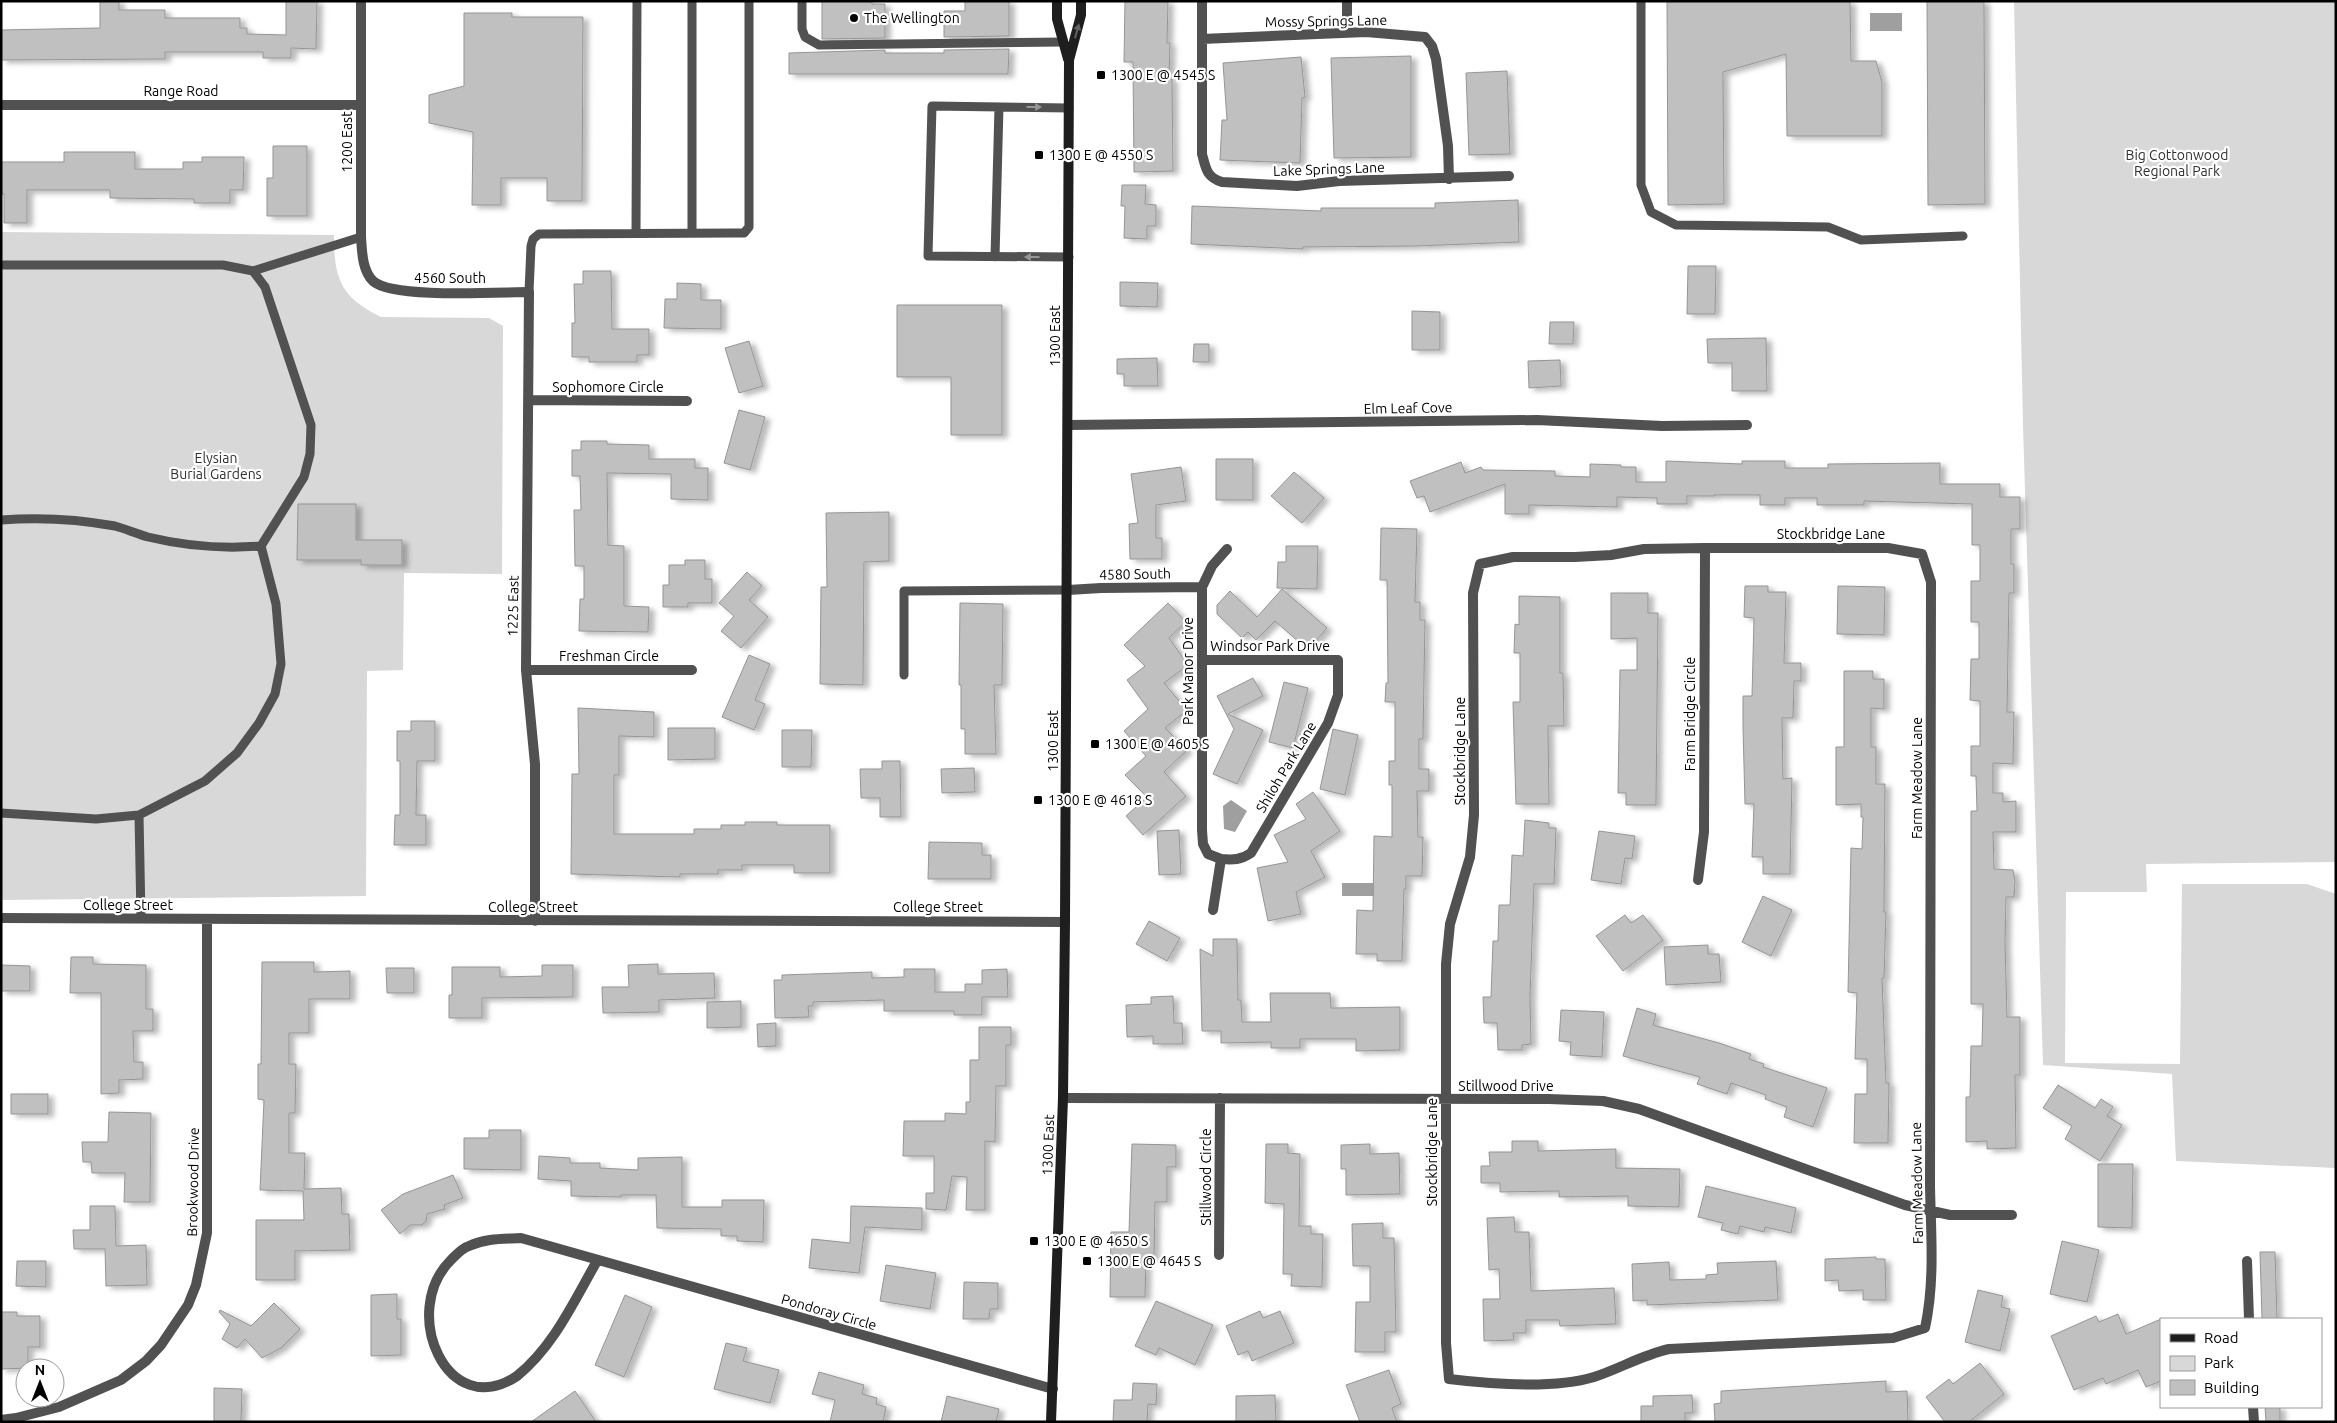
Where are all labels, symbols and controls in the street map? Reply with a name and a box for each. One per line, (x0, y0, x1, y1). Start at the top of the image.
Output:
place label: The Wellington (864, 10, 960, 26)
marker: The Wellington (848, 12, 860, 24)
street label: Mossy Springs Lane (1265, 12, 1387, 30)
one-way arrow (1073, 23, 1081, 38)
place label: 1300 E @ 4545 S (1111, 67, 1215, 83)
marker: 1300 E @ 4545 S (1095, 69, 1107, 81)
street label: Range Road (143, 83, 219, 99)
one-way arrow (1027, 103, 1043, 111)
street label: 1200 East (339, 111, 355, 173)
place label: 1300 E @ 4550 S (1049, 147, 1153, 163)
park label: Big Cottonwood Regional Park (2126, 147, 2228, 179)
marker: 1300 E @ 4550 S (1033, 149, 1045, 161)
street label: Lake Springs Lane (1273, 159, 1385, 179)
one-way arrow (1024, 253, 1040, 261)
street label: 4560 South (414, 270, 486, 286)
street label: 1300 East (1047, 305, 1063, 367)
street label: Sophomore Circle (552, 379, 664, 395)
street label: Elm Leaf Cove (1364, 399, 1452, 417)
park label: Elysian Burial Gardens (170, 450, 262, 482)
street label: Stockbridge Lane (1777, 526, 1885, 542)
street label: 4580 South (1099, 565, 1171, 583)
street label: 1225 East (504, 575, 522, 637)
street label: Park Manor Drive (1180, 617, 1196, 725)
street label: Windsor Park Drive (1210, 638, 1330, 654)
street label: Freshman Circle (559, 648, 659, 664)
street label: Farm Bridge Circle (1682, 657, 1698, 771)
street label: Stockbridge Lane (1452, 697, 1468, 805)
street label: 1300 East (1045, 710, 1061, 772)
street label: Farm Meadow Lane (1909, 717, 1925, 839)
street label: Shiloh Park Lane (1253, 719, 1319, 815)
place label: 1300 E @ 4605 S (1105, 736, 1209, 752)
marker: 1300 E @ 4605 S (1089, 738, 1101, 750)
place label: 1300 E @ 4618 S (1048, 792, 1152, 808)
marker: 1300 E @ 4618 S (1032, 794, 1044, 806)
street label: College Street (83, 897, 173, 913)
street label: College Street (488, 899, 578, 915)
street label: College Street (893, 899, 983, 915)
street label: Stillwood Drive (1458, 1078, 1554, 1094)
street label: Stockbridge Lane (1424, 1098, 1440, 1206)
street label: 1300 East (1039, 1114, 1057, 1176)
street label: Farm Meadow Lane (1908, 1122, 1926, 1244)
street label: Brookwood Drive (184, 1127, 202, 1237)
street label: Stillwood Circle (1198, 1128, 1214, 1226)
place label: 1300 E @ 4650 S (1044, 1233, 1148, 1249)
marker: 1300 E @ 4650 S (1028, 1235, 1040, 1247)
place label: 1300 E @ 4645 S (1097, 1253, 1201, 1269)
marker: 1300 E @ 4645 S (1081, 1255, 1093, 1267)
street label: Pondoray Circle (779, 1291, 879, 1333)
legend (2160, 1318, 2322, 1408)
text: Road (2204, 1329, 2239, 1346)
text: Park (2204, 1354, 2234, 1371)
north arrow (15, 1358, 65, 1408)
text: N (35, 1362, 45, 1378)
text: Building (2204, 1379, 2259, 1396)

